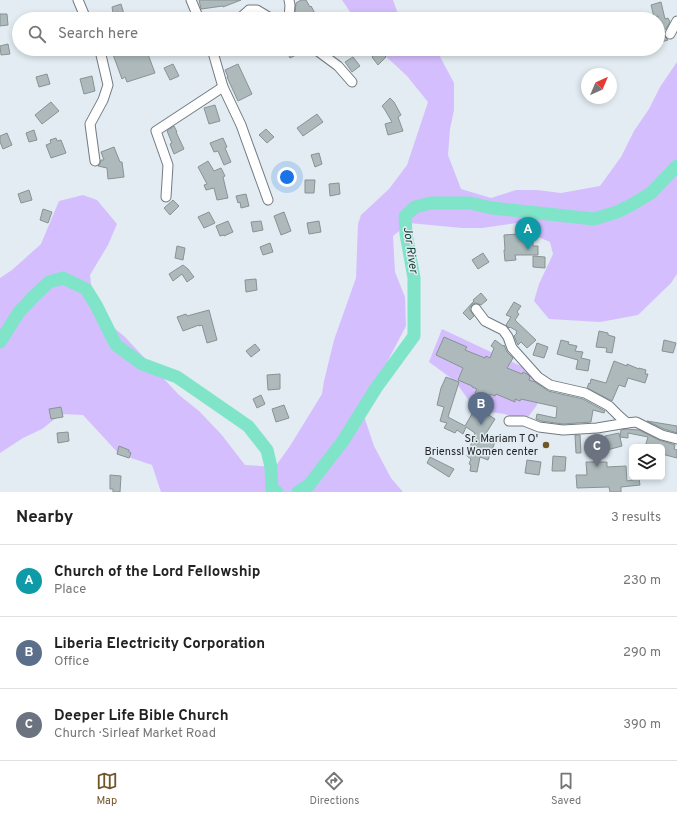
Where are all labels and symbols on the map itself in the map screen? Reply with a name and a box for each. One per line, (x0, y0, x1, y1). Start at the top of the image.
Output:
north arrow (581, 68, 617, 104)
your location (277, 167, 297, 187)
pin: A (515, 217, 541, 250)
water label: Jor River (399, 226, 421, 276)
pin: B (468, 392, 494, 425)
place label: Sr. Mariam T O' Brienssl Women center (425, 432, 539, 459)
pin: C (584, 434, 610, 467)
marker: Sr. Mariam T O' Brienssl Women center (541, 440, 551, 450)

